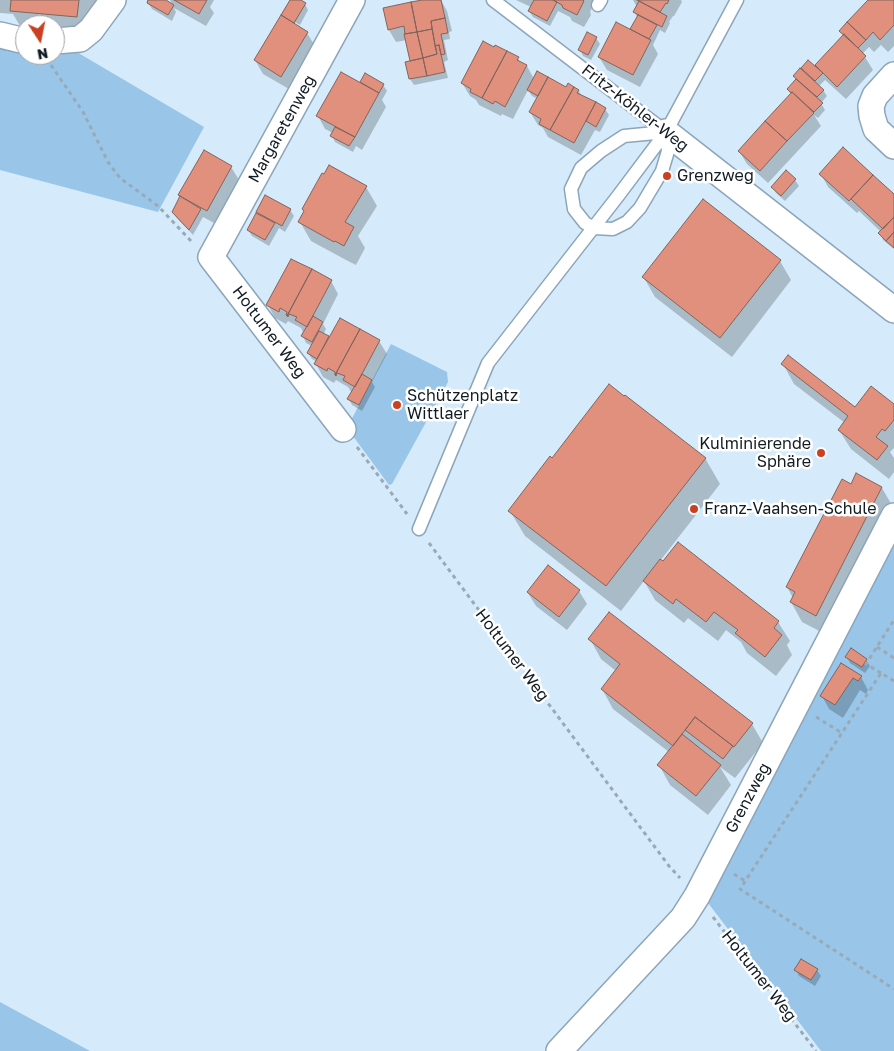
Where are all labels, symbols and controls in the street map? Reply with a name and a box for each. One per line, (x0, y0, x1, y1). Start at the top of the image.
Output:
north arrow (15, 15, 65, 65)
text: N (36, 45, 50, 64)
street label: Fritz-Köhler-Weg (578, 60, 692, 156)
street label: Margaretenweg (244, 72, 320, 186)
place label: Grenzweg (677, 166, 754, 186)
marker: Grenzweg (661, 170, 673, 182)
street label: Holtumer Weg (228, 282, 310, 382)
place label: Schützenplatz Wittlaer (407, 386, 518, 424)
marker: Schützenplatz Wittlaer (391, 399, 403, 411)
place label: Kulminierende Sphäre (699, 434, 811, 472)
marker: Kulminierende Sphäre (815, 447, 827, 459)
place label: Franz-Vaahsen-Schule (704, 499, 876, 519)
marker: Franz-Vaahsen-Schule (688, 503, 700, 515)
street label: Holtumer Weg (471, 605, 553, 705)
street label: Grenzweg (722, 760, 774, 836)
street label: Holtumer Weg (718, 927, 800, 1025)

